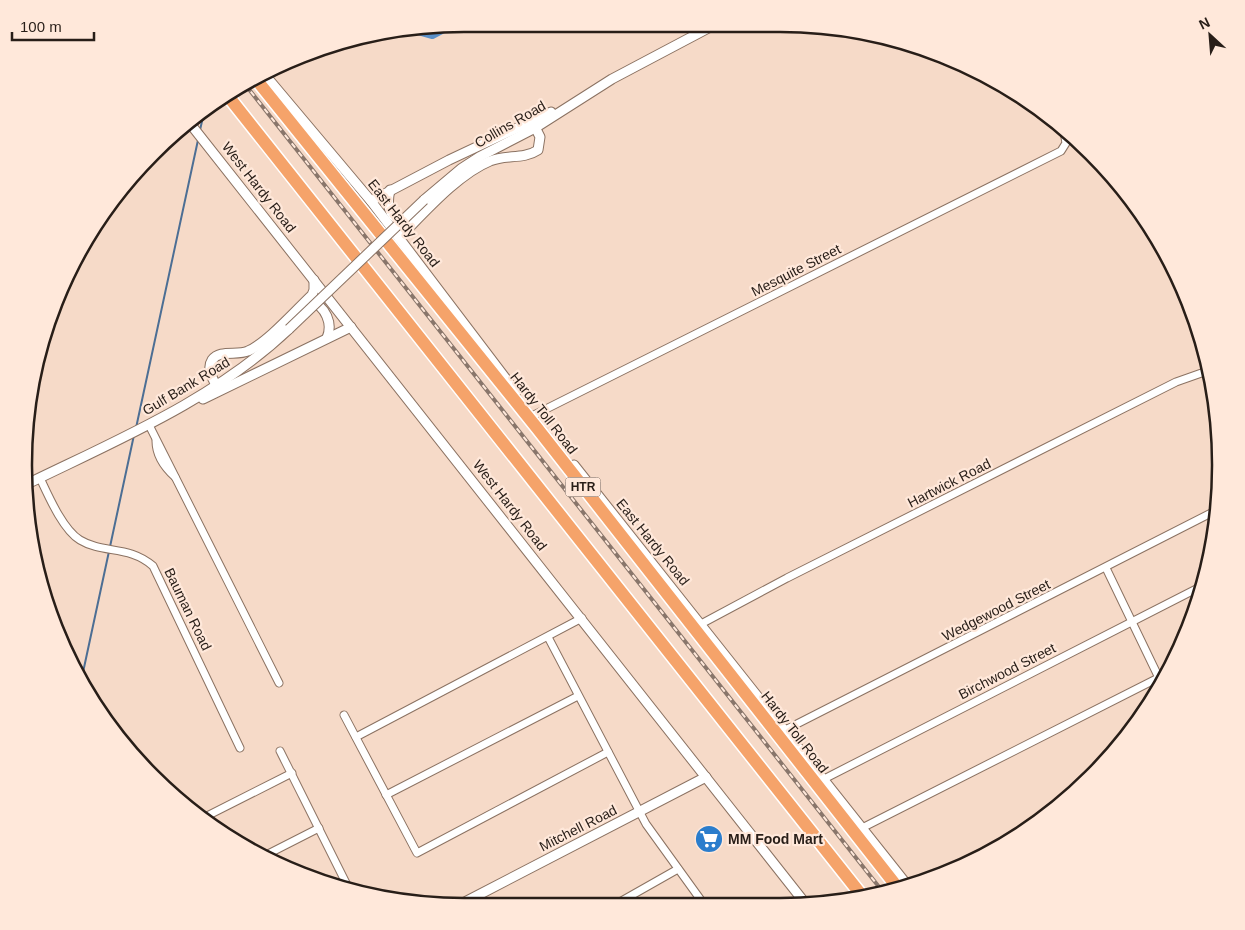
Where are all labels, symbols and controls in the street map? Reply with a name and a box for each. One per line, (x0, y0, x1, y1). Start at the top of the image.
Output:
scale bar (12, 10, 95, 42)
north arrow (1185, 10, 1235, 60)
text: N (1196, 14, 1212, 33)
text: 100 m (20, 18, 62, 35)
street label: Collins Road (472, 97, 548, 151)
street label: West Hardy Road (219, 139, 299, 235)
street label: East Hardy Road (365, 176, 443, 270)
street label: Mesquite Street (749, 241, 843, 299)
street label: Gulf Bank Road (140, 354, 232, 418)
street label: Hardy Toll Road (507, 369, 581, 457)
street label: Hartwick Road (905, 455, 993, 511)
street label: West Hardy Road (470, 457, 550, 553)
road number: HTR (566, 478, 600, 497)
street label: East Hardy Road (613, 496, 693, 588)
street label: Bauman Road (161, 565, 215, 653)
street label: Wedgewood Street (939, 576, 1053, 644)
street label: Birchwood Street (956, 640, 1058, 702)
street label: Hardy Toll Road (758, 688, 832, 776)
street label: Mitchell Road (537, 802, 619, 854)
supermarket icon: MM Food Mart (694, 824, 724, 854)
place label: MM Food Mart (728, 831, 823, 847)

